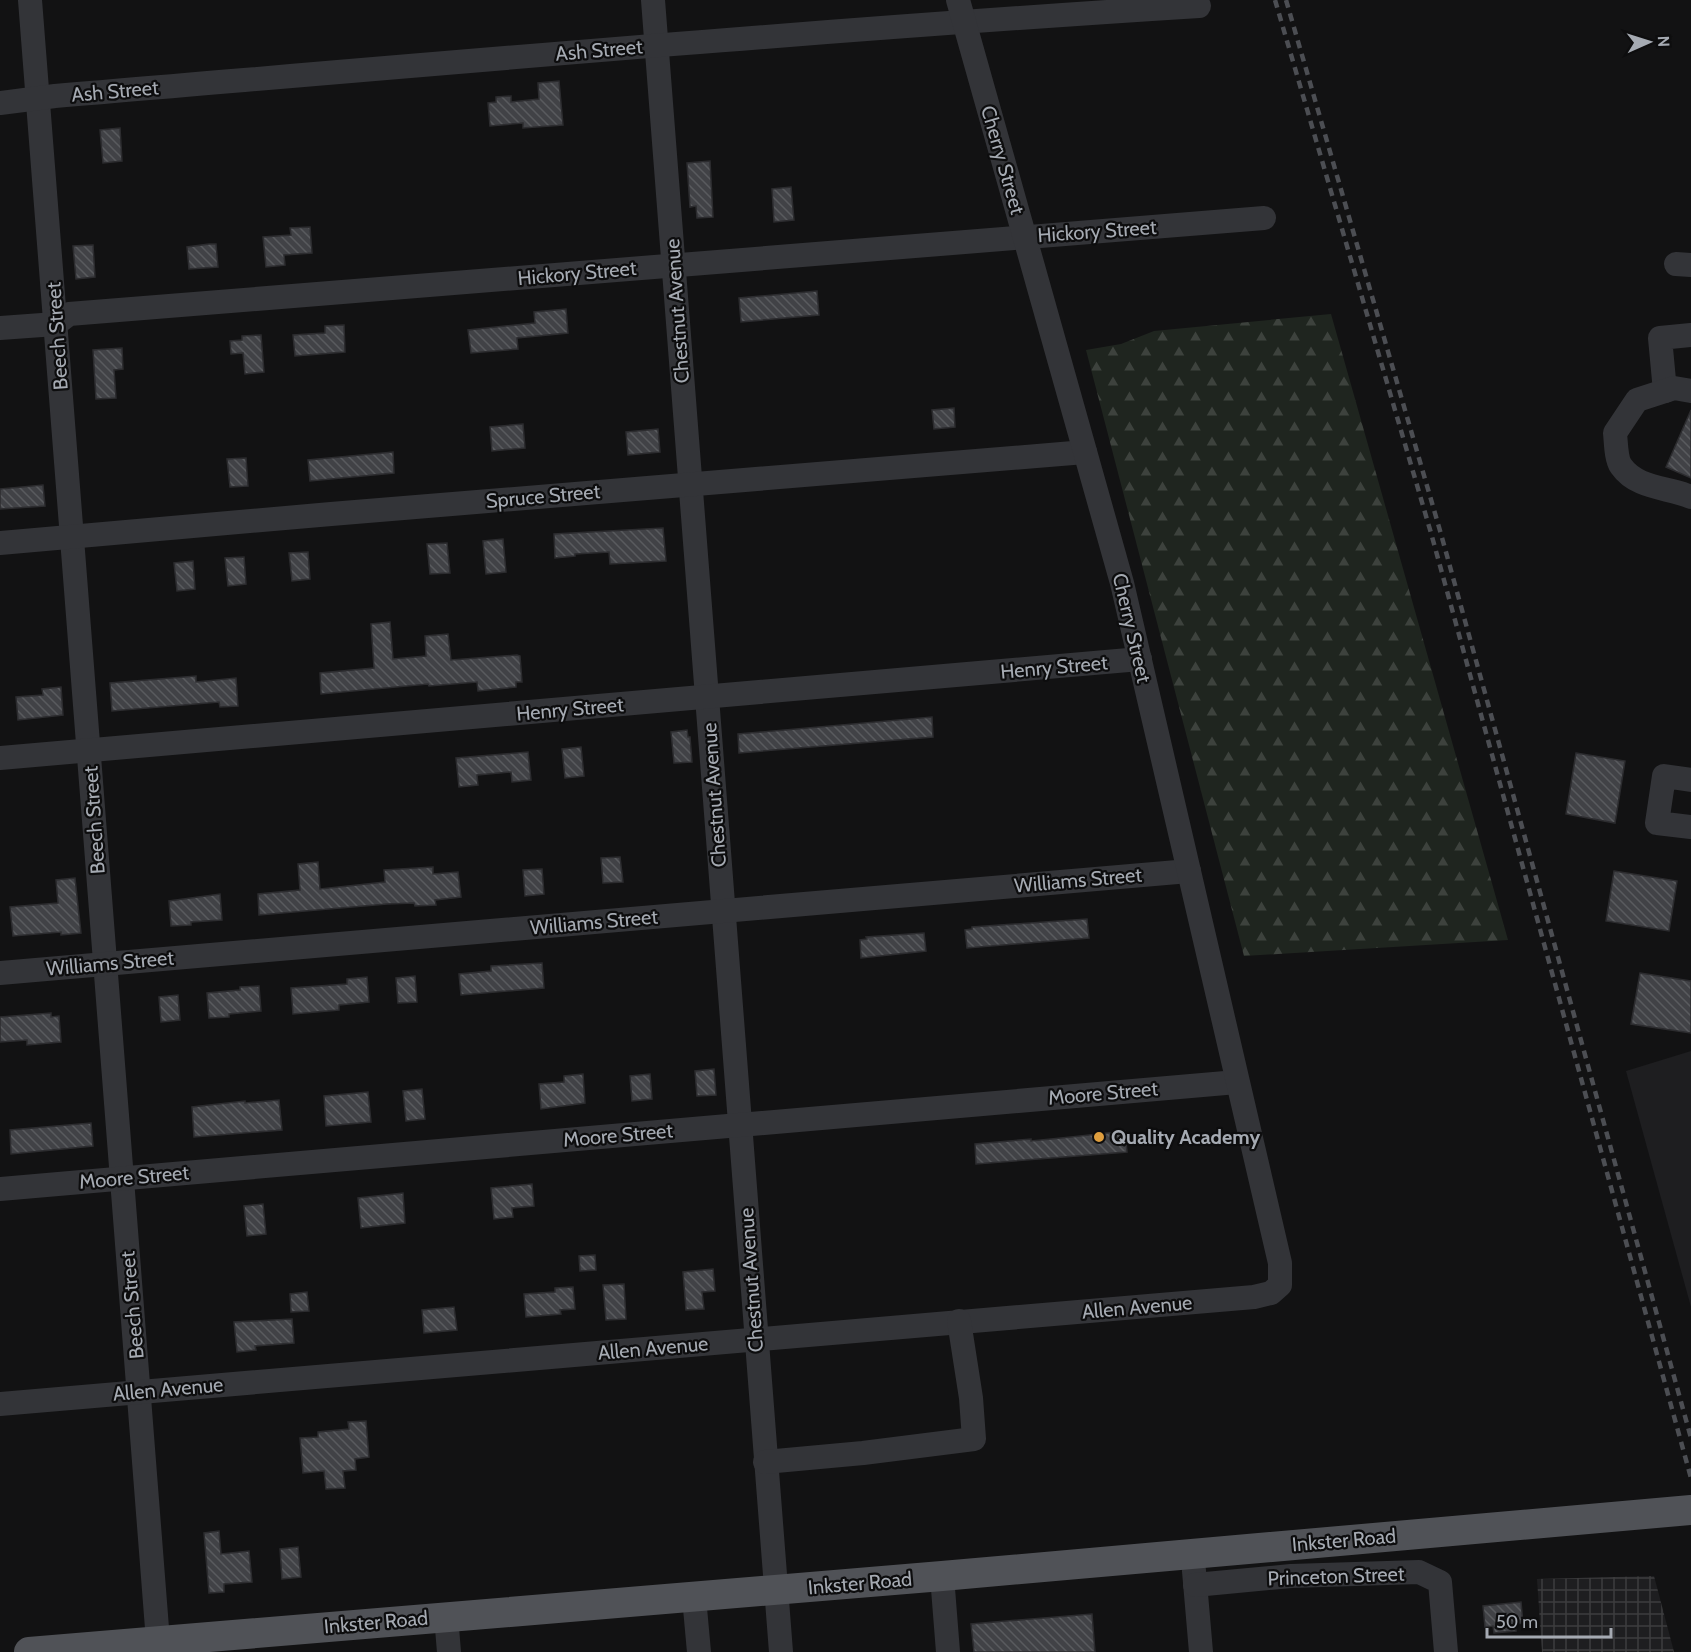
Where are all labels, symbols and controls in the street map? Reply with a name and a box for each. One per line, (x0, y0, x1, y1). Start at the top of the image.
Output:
north arrow (1619, 12, 1679, 72)
street label: Ash Street (554, 34, 644, 66)
text: N (1654, 35, 1673, 47)
street label: Ash Street (70, 75, 160, 107)
street label: Cherry Street (976, 103, 1030, 217)
street label: Hickory Street (1037, 215, 1157, 247)
street label: Chestnut Avenue (660, 238, 694, 384)
street label: Hickory Street (517, 256, 638, 290)
street label: Beech Street (41, 281, 73, 391)
street label: Spruce Street (485, 479, 601, 513)
street label: Cherry Street (1108, 571, 1156, 686)
street label: Henry Street (999, 650, 1109, 684)
street label: Henry Street (515, 692, 625, 726)
street label: Chestnut Avenue (697, 722, 731, 868)
street label: Beech Street (78, 765, 110, 875)
street label: Williams Street (1013, 862, 1143, 898)
street label: Williams Street (529, 904, 659, 940)
street label: Williams Street (45, 945, 175, 981)
street label: Moore Street (1047, 1076, 1159, 1110)
street label: Moore Street (562, 1118, 674, 1152)
place label: Quality Academy (1111, 1125, 1260, 1149)
marker: Quality Academy (1092, 1130, 1106, 1144)
street label: Moore Street (78, 1160, 190, 1194)
street label: Chestnut Avenue (734, 1207, 768, 1353)
street label: Beech Street (115, 1250, 149, 1360)
street label: Allen Avenue (1081, 1290, 1193, 1324)
street label: Allen Avenue (597, 1331, 709, 1365)
street label: Allen Avenue (112, 1372, 224, 1406)
street label: Inkster Road (1291, 1523, 1397, 1557)
street label: Princeton Street (1267, 1562, 1405, 1590)
street label: Inkster Road (807, 1566, 913, 1600)
scale bar (1487, 1601, 1612, 1639)
street label: Inkster Road (323, 1605, 429, 1639)
text: 50 m (1496, 1611, 1538, 1633)

